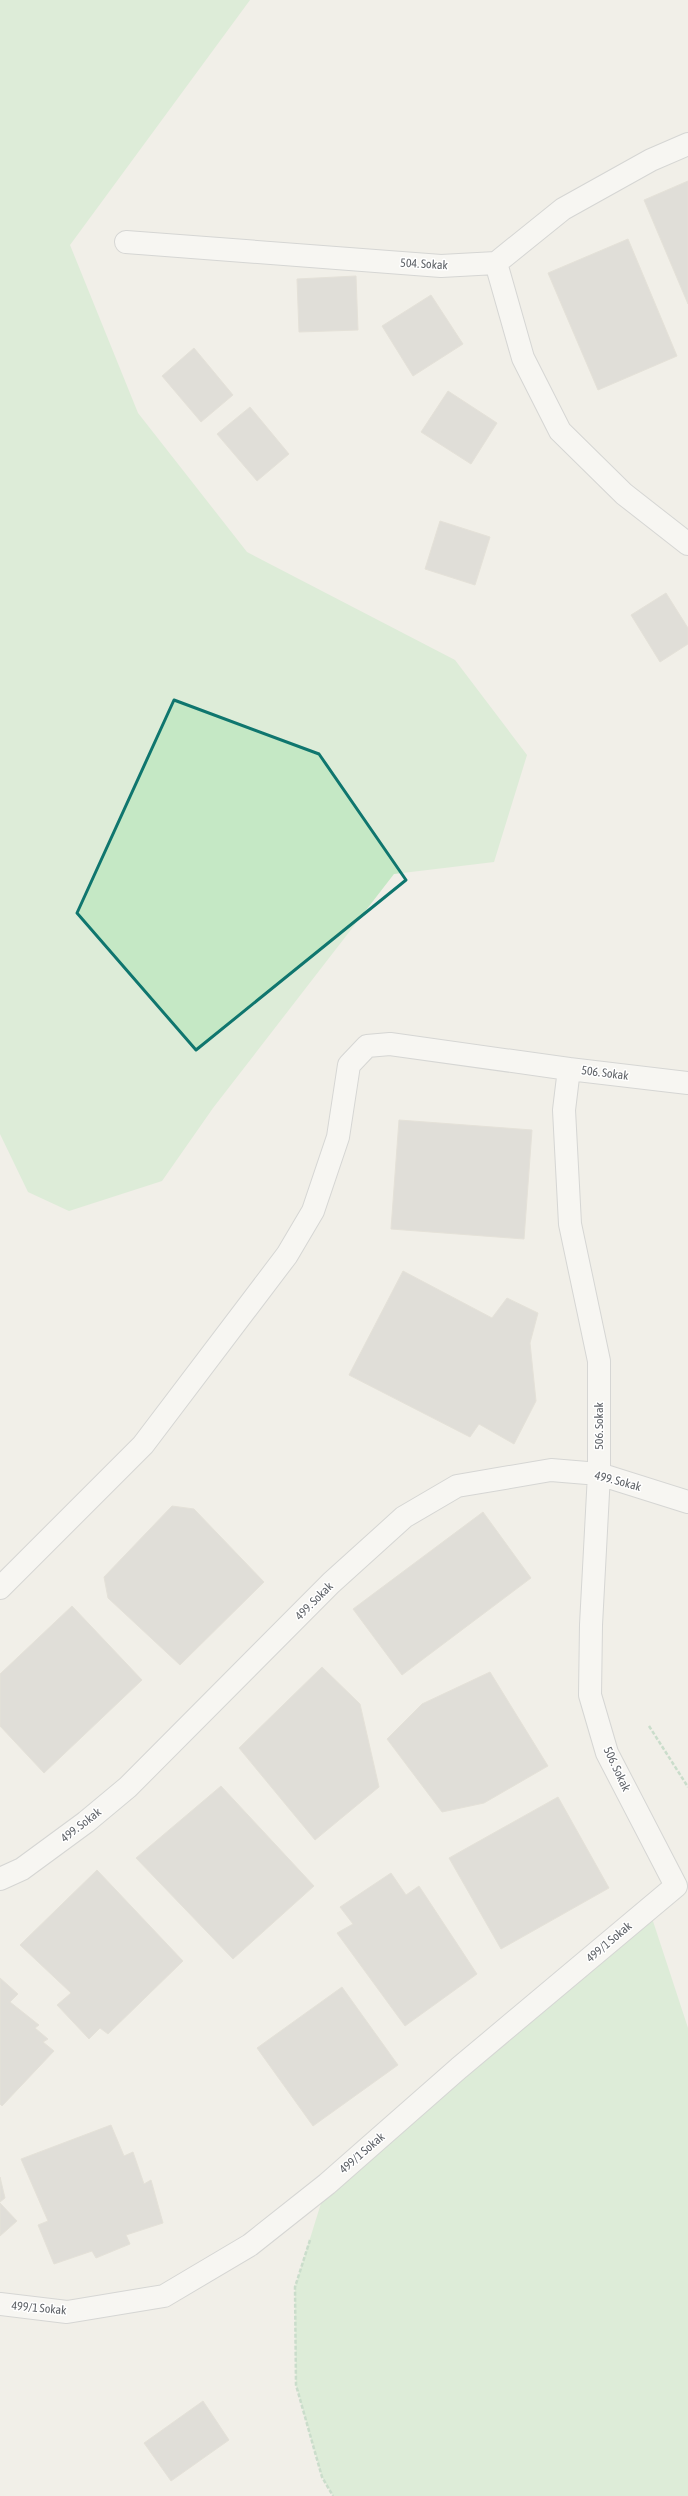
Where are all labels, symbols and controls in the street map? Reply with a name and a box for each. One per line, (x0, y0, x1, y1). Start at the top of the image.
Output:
street label: 504. Sokak (400, 256, 449, 272)
street label: 506. Sokak (581, 1063, 630, 1083)
street label: 506. Sokak (592, 1402, 606, 1450)
street label: 499. Sokak (593, 1468, 643, 1494)
street label: 499. Sokak (292, 1579, 336, 1623)
street label: 506. Sokak (601, 1745, 634, 1794)
street label: 499. Sokak (58, 1804, 105, 1845)
street label: 499/1 Sokak (583, 1918, 635, 1965)
street label: 499/1 Sokak (337, 2129, 388, 2176)
street label: 499/1 Sokak (11, 2299, 68, 2317)

